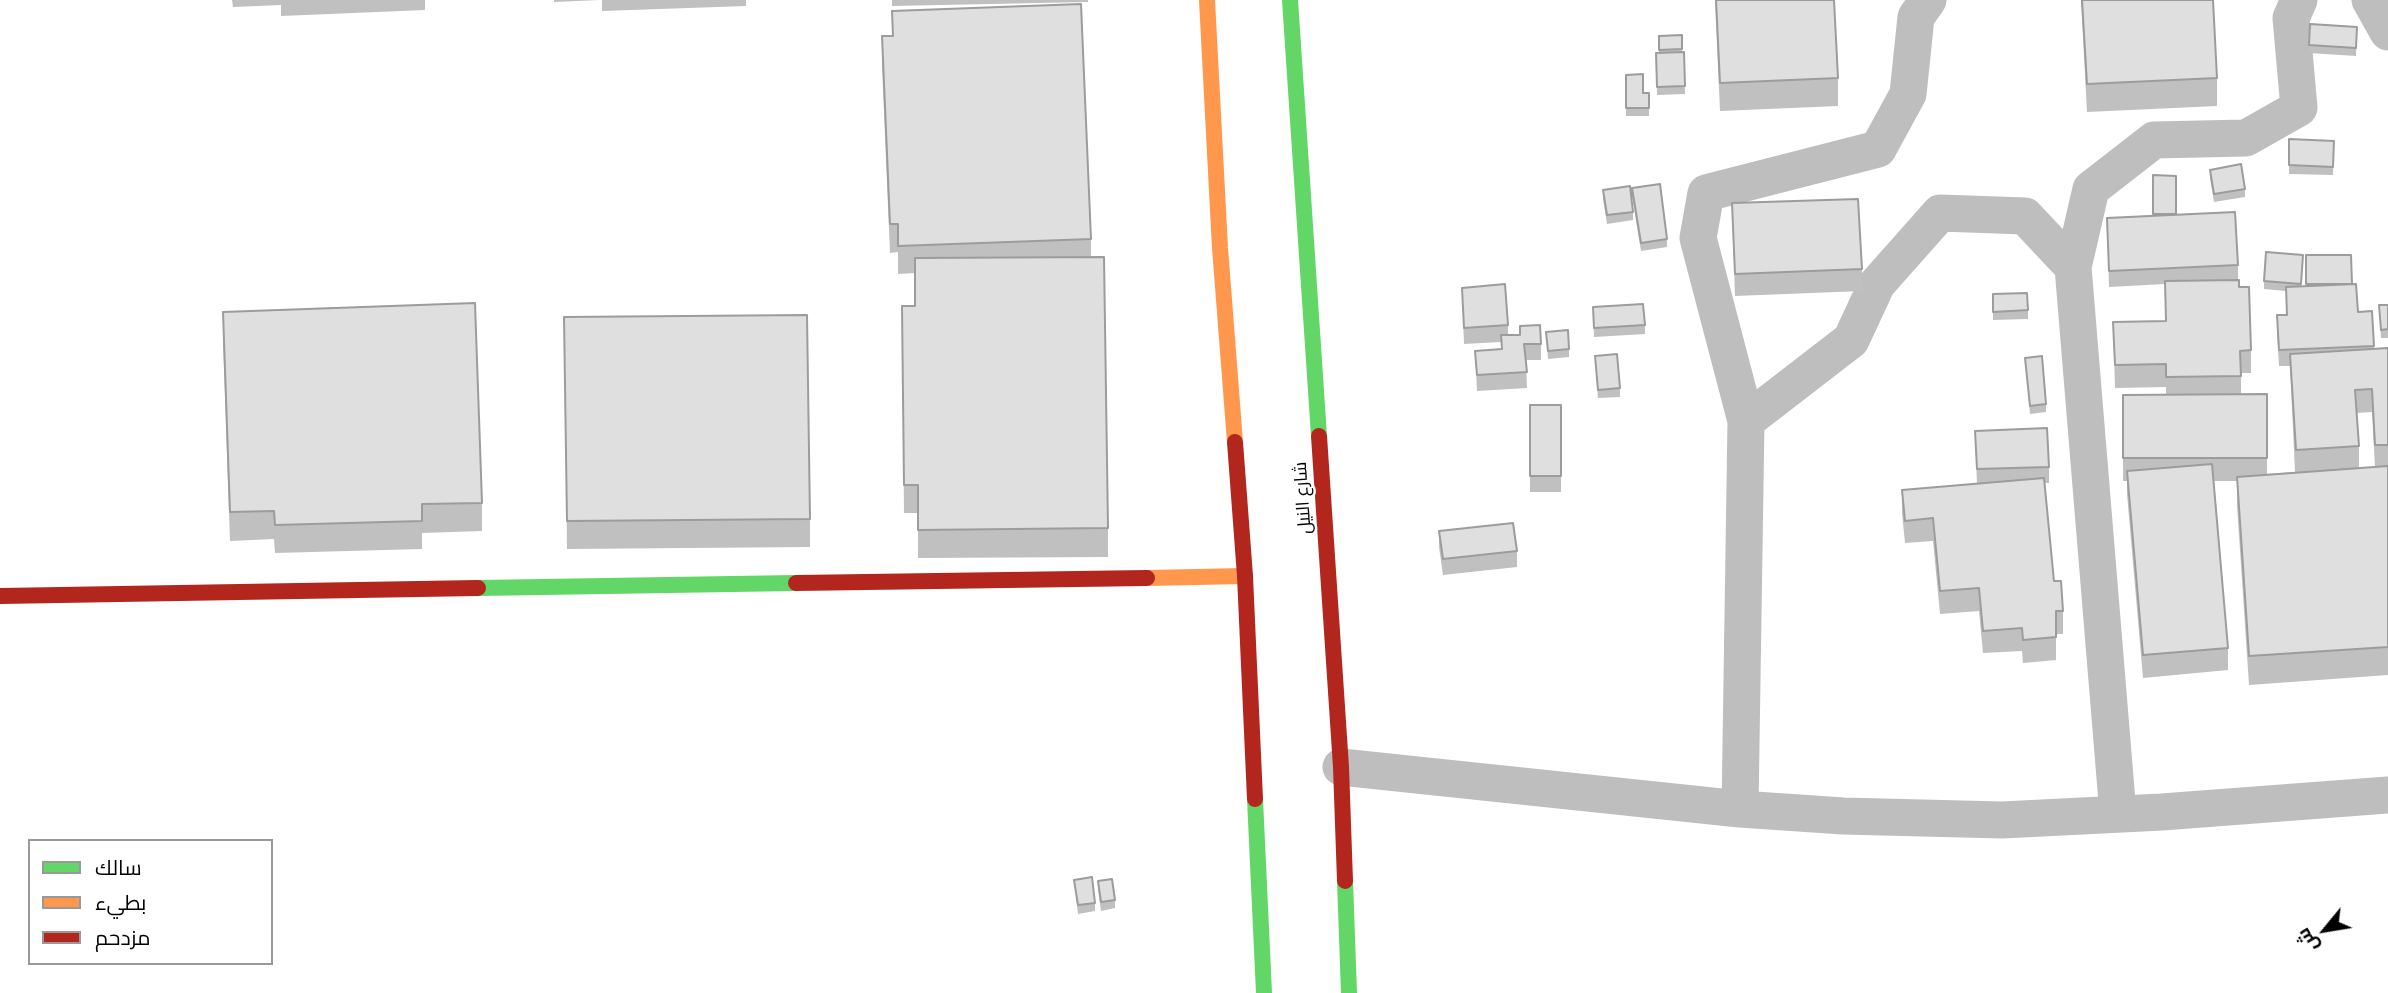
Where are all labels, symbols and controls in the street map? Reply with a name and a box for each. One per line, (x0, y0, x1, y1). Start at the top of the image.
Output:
street label: شارع النيل (1290, 461, 1316, 535)
legend (28, 839, 273, 965)
text: سالك (95, 854, 142, 881)
text: بطيء (95, 889, 146, 916)
north arrow (2290, 895, 2360, 965)
text: مزدحم (95, 924, 150, 951)
text: ش (2290, 924, 2323, 957)

